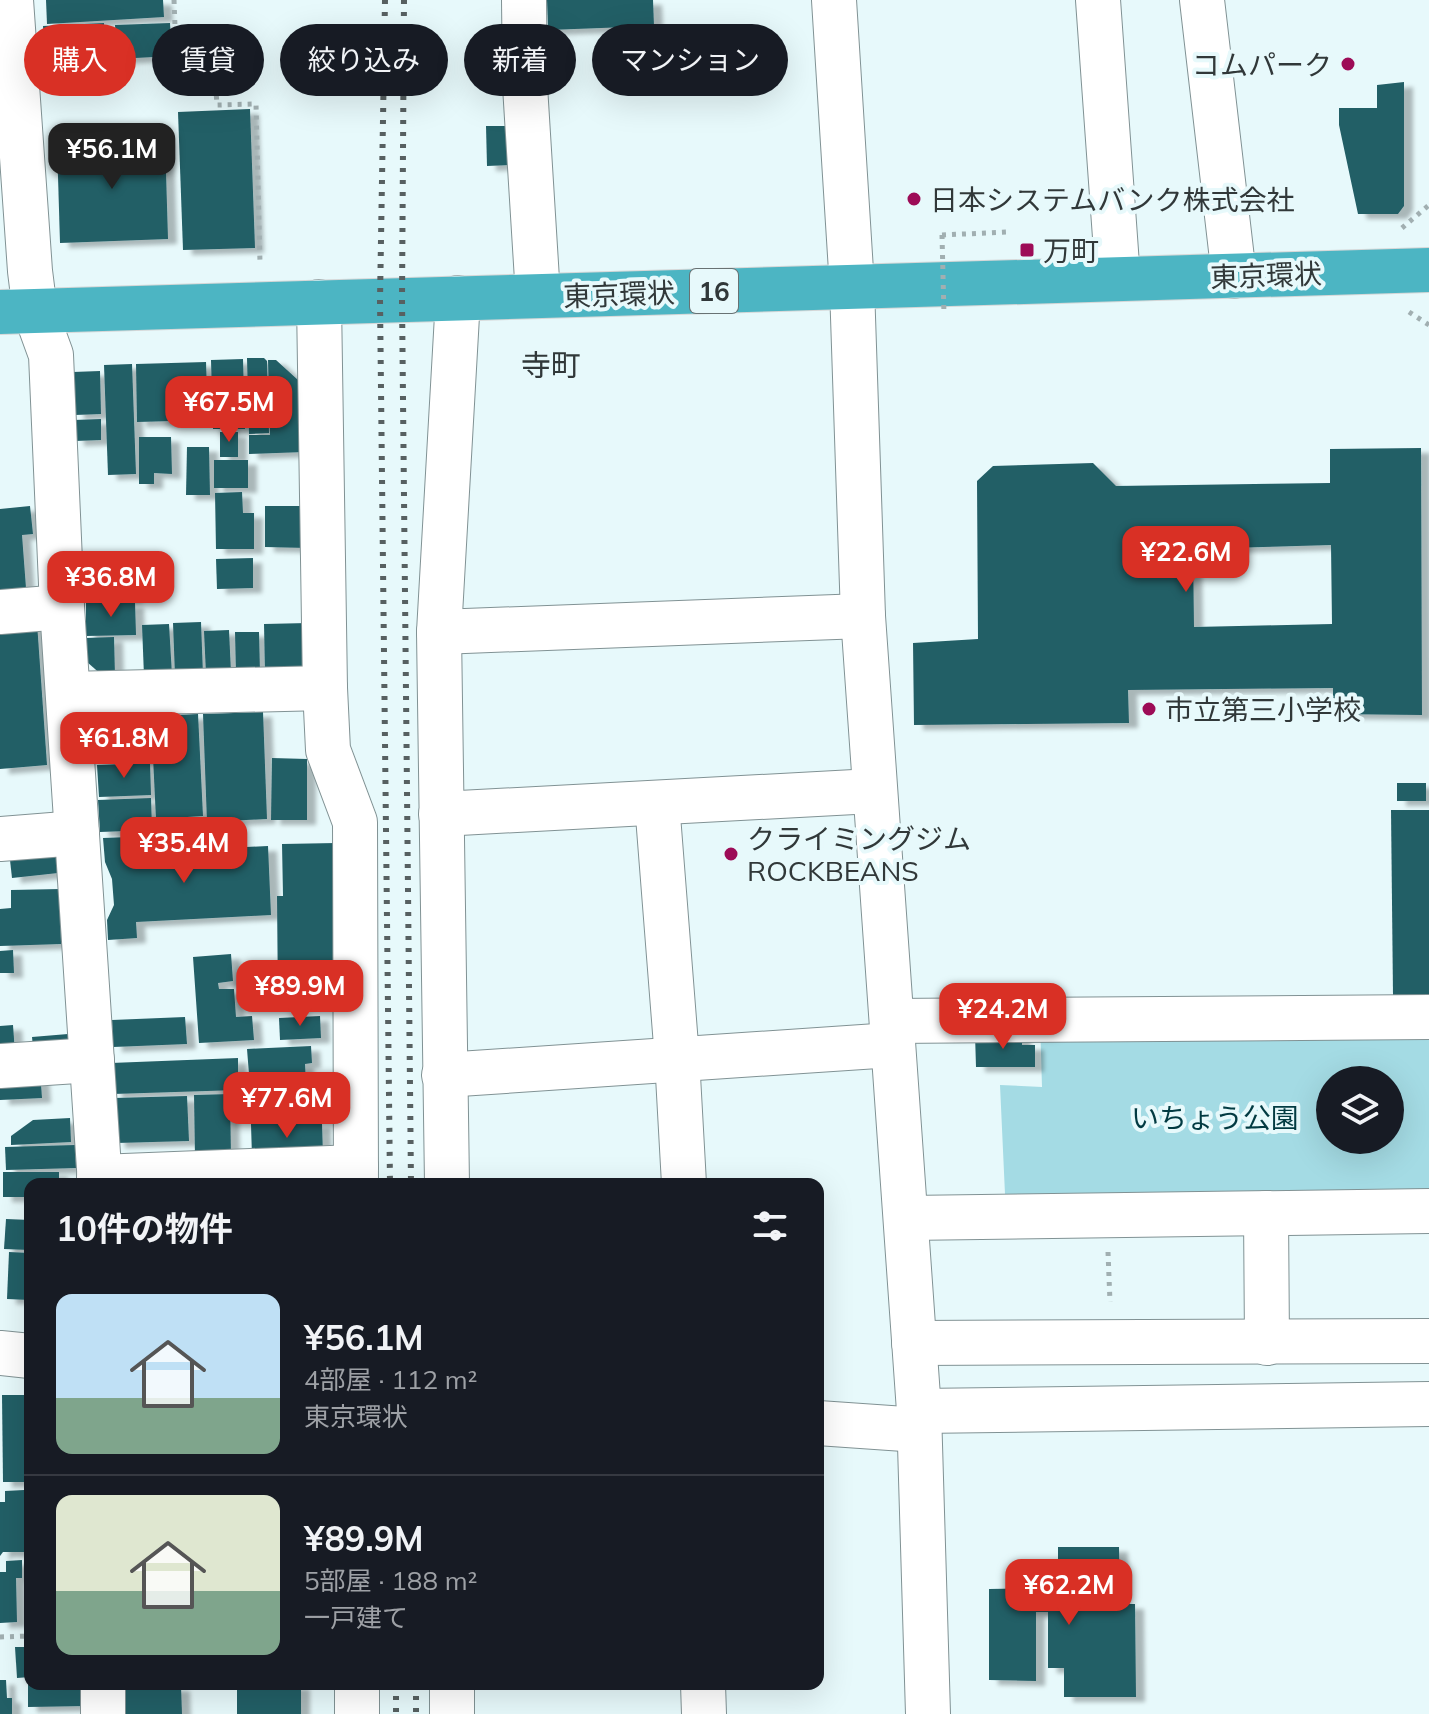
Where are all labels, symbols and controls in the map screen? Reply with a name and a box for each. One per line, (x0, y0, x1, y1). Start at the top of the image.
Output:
chip: 購入 (24, 24, 136, 96)
chip: 賃貸 (152, 24, 264, 96)
chip: 絞り込み (280, 24, 448, 96)
chip: 新着 (464, 24, 576, 96)
chip: マンション (592, 24, 788, 96)
place label: コムパーク (1192, 47, 1332, 82)
marker: コムパーク (1339, 55, 1357, 73)
pin: ¥56.1M (47, 123, 177, 191)
text: ¥56.1M (66, 132, 158, 165)
place label: 日本システムバンク株式会社 (930, 182, 1295, 217)
marker: 日本システムバンク株式会社 (905, 190, 923, 208)
place label: 万町 (1043, 233, 1099, 268)
marker: 万町 (1018, 241, 1036, 259)
street label: 東京環状 (1209, 256, 1323, 294)
road number: 16 (690, 269, 738, 313)
street label: 東京環状 (562, 275, 676, 313)
district label: 寺町 (521, 346, 581, 384)
pin: ¥67.5M (164, 376, 294, 444)
text: ¥67.5M (183, 385, 275, 418)
pin: ¥22.6M (1121, 526, 1251, 594)
text: ¥22.6M (1140, 535, 1232, 568)
pin: ¥36.8M (46, 551, 176, 619)
text: ¥36.8M (65, 560, 157, 593)
place label: 市立第三小学校 (1165, 692, 1361, 727)
marker: 市立第三小学校 (1140, 700, 1158, 718)
pin: ¥61.8M (59, 712, 189, 780)
text: ¥61.8M (78, 721, 170, 754)
pin: ¥35.4M (119, 817, 249, 885)
place label: クライミングジム ROCKBEANS (747, 821, 971, 888)
text: ¥35.4M (138, 826, 230, 859)
marker: クライミングジム ROCKBEANS (722, 845, 740, 863)
pin: ¥89.9M (235, 960, 365, 1028)
text: ¥89.9M (254, 969, 346, 1002)
pin: ¥24.2M (938, 983, 1068, 1051)
text: ¥24.2M (957, 992, 1049, 1025)
map controls (1316, 1066, 1404, 1154)
button: layers (1316, 1066, 1404, 1154)
pin: ¥77.6M (222, 1072, 352, 1140)
text: ¥77.6M (241, 1081, 333, 1114)
park label: いちょう公園 (1131, 1100, 1299, 1135)
icon: filters (748, 1204, 792, 1248)
text: 10件の物件 (56, 1207, 233, 1250)
text: ¥56.1M (304, 1316, 424, 1359)
icon: home (120, 1326, 216, 1422)
text: 4部屋 · 112 m² (304, 1363, 477, 1396)
text: 東京環状 (304, 1400, 408, 1433)
text: ¥89.9M (304, 1517, 424, 1560)
icon: home (120, 1527, 216, 1623)
pin: ¥62.2M (1004, 1559, 1134, 1627)
text: 5部屋 · 188 m² (304, 1564, 477, 1597)
text: ¥62.2M (1023, 1568, 1115, 1601)
text: 一戸建て (304, 1601, 408, 1634)

